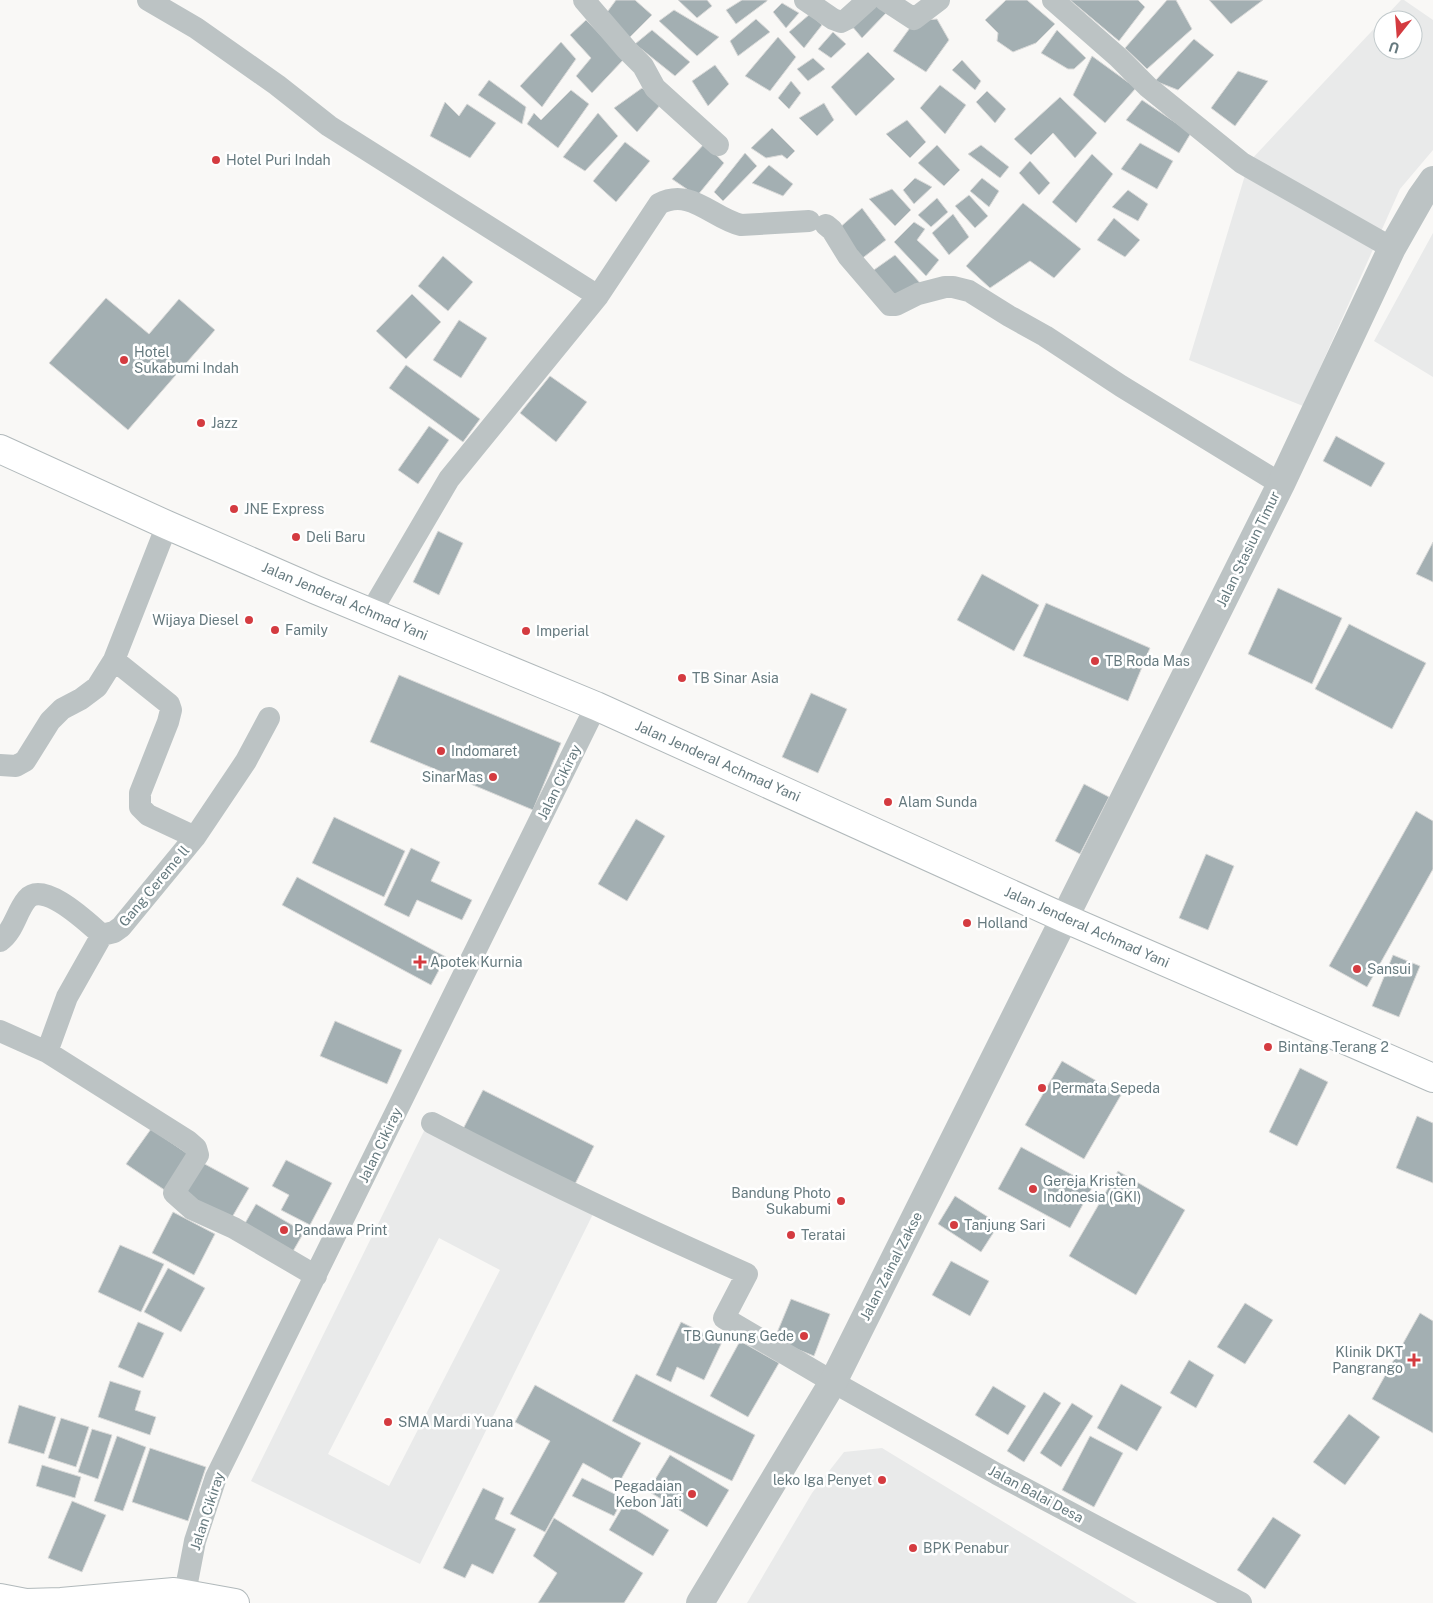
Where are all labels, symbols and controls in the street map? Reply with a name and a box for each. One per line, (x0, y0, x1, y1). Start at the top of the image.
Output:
north arrow (1373, 10, 1423, 60)
text: U (1387, 38, 1401, 57)
place label: Hotel Puri Indah (226, 152, 331, 168)
marker: Hotel Puri Indah (210, 154, 222, 166)
place label: Hotel Sukabumi Indah (134, 344, 239, 376)
marker: Hotel Sukabumi Indah (118, 354, 130, 366)
place label: Jazz (211, 415, 238, 431)
marker: Jazz (195, 417, 207, 429)
street label: Jalan Stasiun Timur (1213, 489, 1283, 609)
place label: JNE Express (244, 501, 324, 517)
marker: JNE Express (228, 503, 240, 515)
place label: Deli Baru (306, 529, 365, 545)
marker: Deli Baru (290, 531, 302, 543)
street label: Jalan Jenderal Achmad Yani (260, 559, 430, 643)
place label: Wijaya Diesel (152, 612, 239, 628)
marker: Wijaya Diesel (243, 614, 255, 626)
place label: Family (285, 622, 329, 638)
place label: Imperial (536, 623, 589, 639)
marker: Family (269, 624, 281, 636)
marker: Imperial (520, 625, 532, 637)
place label: TB Roda Mas (1105, 653, 1190, 669)
marker: TB Roda Mas (1089, 655, 1101, 667)
place label: TB Sinar Asia (692, 670, 779, 686)
marker: TB Sinar Asia (676, 672, 688, 684)
street label: Jalan Jenderal Achmad Yani (633, 717, 803, 805)
street label: Jalan Cikiray (534, 741, 584, 822)
place label: Indomaret (451, 743, 518, 759)
marker: Indomaret (435, 745, 447, 757)
place label: SinarMas (422, 769, 483, 785)
marker: SinarMas (487, 771, 499, 783)
place label: Alam Sunda (898, 794, 977, 810)
marker: Alam Sunda (882, 796, 894, 808)
street label: Gang Cereme ll (116, 842, 192, 930)
street label: Jalan Jenderal Achmad Yani (1002, 883, 1172, 971)
place label: Holland (977, 915, 1028, 931)
marker: Holland (961, 917, 973, 929)
place label: Apotek Kurnia (430, 954, 522, 970)
marker: Apotek Kurnia (414, 956, 426, 968)
place label: Sansui (1367, 961, 1411, 977)
marker: Sansui (1351, 963, 1363, 975)
place label: Bintang Terang 2 (1278, 1039, 1389, 1055)
marker: Bintang Terang 2 (1262, 1041, 1274, 1053)
place label: Permata Sepeda (1052, 1080, 1160, 1096)
marker: Permata Sepeda (1036, 1082, 1048, 1094)
street label: Jalan Cikiray (355, 1104, 405, 1185)
place label: Gereja Kristen Indonesia (GKI) (1043, 1173, 1141, 1205)
marker: Gereja Kristen Indonesia (GKI) (1027, 1183, 1039, 1195)
place label: Bandung Photo Sukabumi (731, 1185, 831, 1217)
marker: Bandung Photo Sukabumi (835, 1195, 847, 1207)
street label: Jalan Zainal Zakse (857, 1209, 925, 1323)
place label: Tanjung Sari (964, 1217, 1045, 1233)
marker: Tanjung Sari (948, 1219, 960, 1231)
place label: Pandawa Print (294, 1222, 388, 1238)
marker: Pandawa Print (278, 1224, 290, 1236)
place label: Teratai (801, 1227, 846, 1243)
marker: Teratai (785, 1229, 797, 1241)
place label: TB Gunung Gede (683, 1328, 794, 1344)
marker: TB Gunung Gede (798, 1330, 810, 1342)
place label: Klinik DKT Pangrango (1332, 1344, 1403, 1376)
marker: Klinik DKT Pangrango (1407, 1353, 1421, 1367)
place label: SMA Mardi Yuana (398, 1414, 513, 1430)
marker: SMA Mardi Yuana (382, 1416, 394, 1428)
street label: Jalan Balai Desa (986, 1462, 1086, 1526)
street label: Jalan Cikiray (187, 1469, 227, 1552)
place label: leko Iga Penyet (773, 1472, 872, 1488)
marker: leko Iga Penyet (876, 1474, 888, 1486)
place label: Pegadaian Kebon Jati (614, 1478, 682, 1510)
marker: Pegadaian Kebon Jati (686, 1488, 698, 1500)
place label: BPK Penabur (923, 1540, 1009, 1556)
marker: BPK Penabur (907, 1542, 919, 1554)

